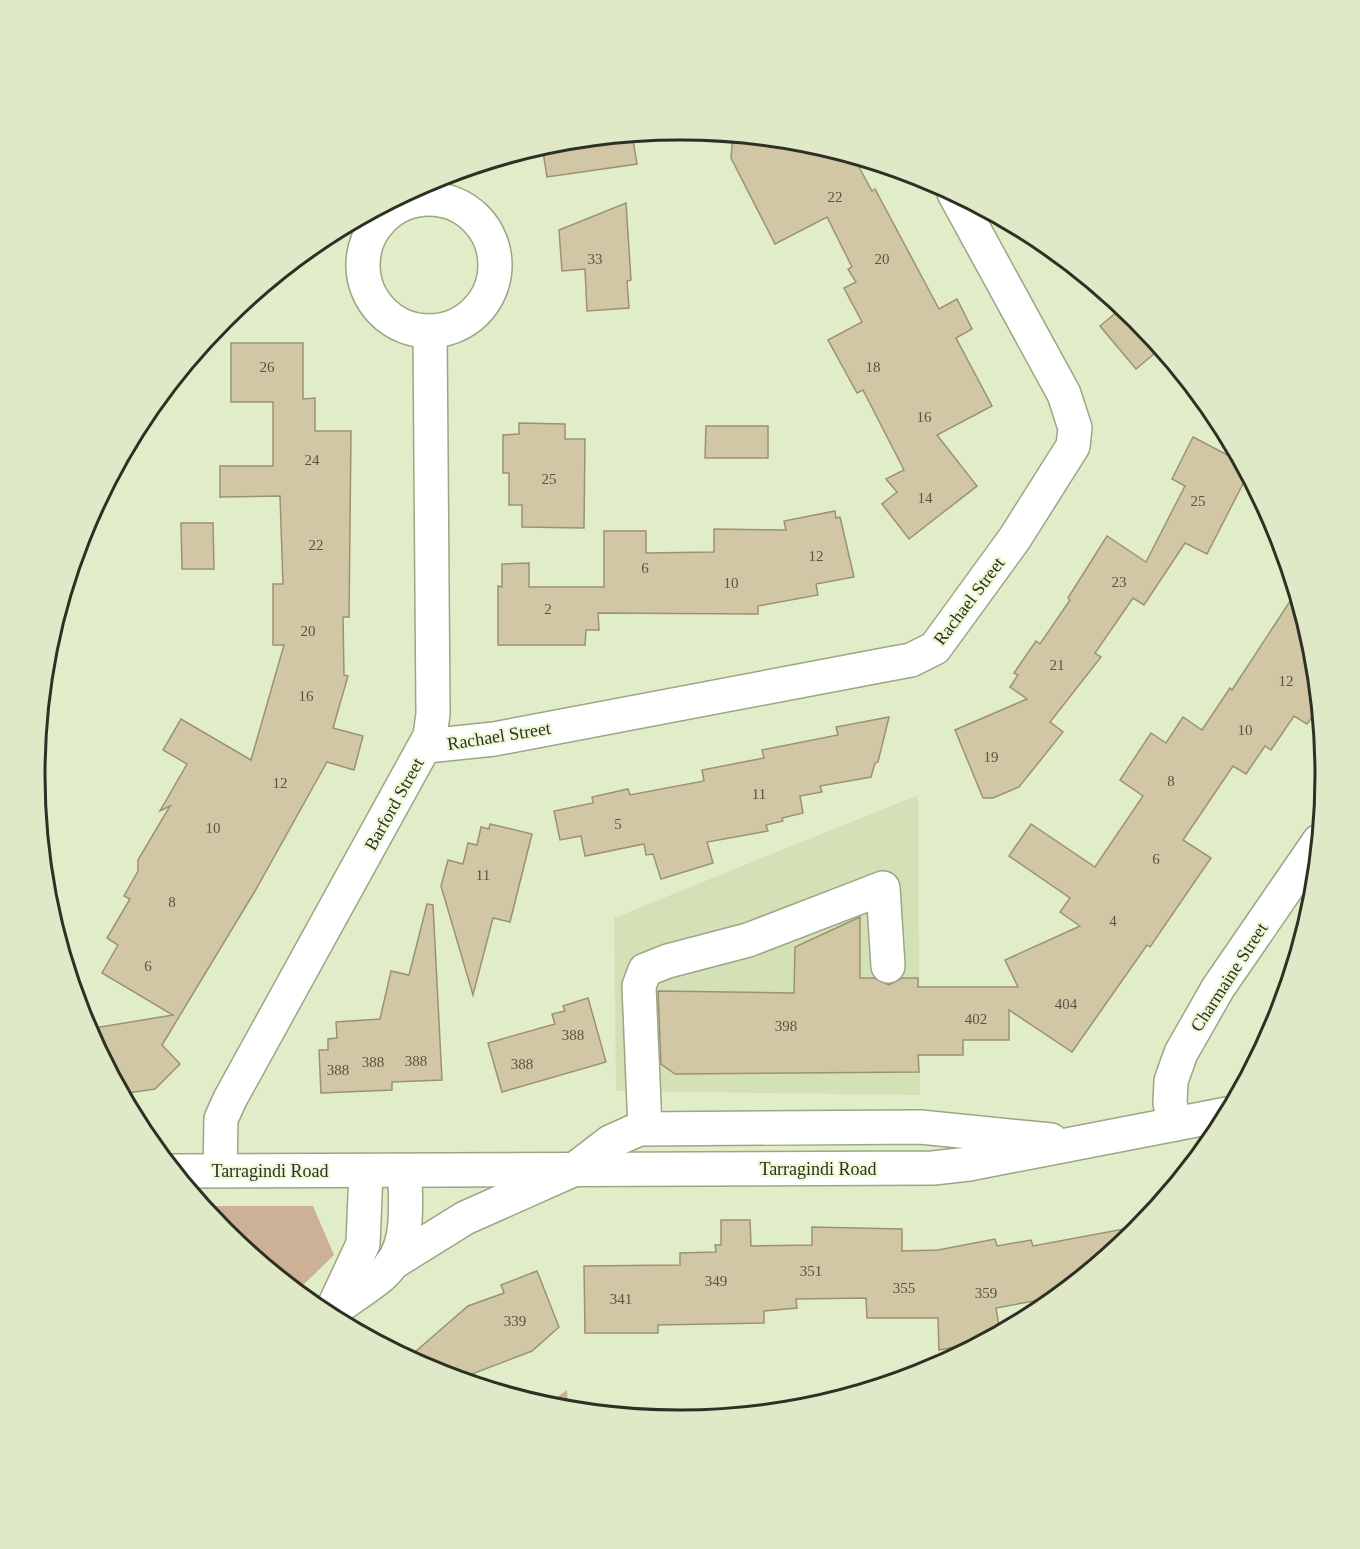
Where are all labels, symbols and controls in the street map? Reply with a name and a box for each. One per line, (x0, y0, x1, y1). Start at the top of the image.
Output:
house number: 22 (828, 189, 843, 205)
house number: 33 (588, 251, 603, 267)
house number: 20 (875, 251, 890, 267)
house number: 26 (260, 359, 275, 375)
house number: 18 (866, 359, 881, 375)
house number: 16 (917, 409, 932, 425)
house number: 24 (305, 452, 320, 468)
house number: 25 (542, 471, 557, 487)
house number: 14 (918, 490, 933, 506)
house number: 25 (1191, 493, 1206, 509)
house number: 22 (309, 537, 324, 553)
house number: 12 (809, 548, 824, 564)
street label: Rachael Street (930, 553, 1008, 649)
house number: 6 (641, 560, 649, 576)
house number: 23 (1112, 574, 1127, 590)
house number: 10 (724, 575, 739, 591)
house number: 2 (544, 601, 552, 617)
house number: 20 (301, 623, 316, 639)
house number: 21 (1050, 657, 1065, 673)
house number: 12 (1279, 673, 1294, 689)
house number: 16 (299, 688, 314, 704)
street label: Rachael Street (446, 718, 552, 754)
house number: 10 (1238, 722, 1253, 738)
house number: 19 (984, 749, 999, 765)
street label: Barford Street (360, 754, 428, 854)
house number: 8 (1167, 773, 1175, 789)
house number: 12 (273, 775, 288, 791)
house number: 11 (752, 786, 766, 802)
house number: 5 (614, 816, 622, 832)
house number: 10 (206, 820, 221, 836)
house number: 6 (1152, 851, 1160, 867)
house number: 11 (476, 867, 490, 883)
house number: 8 (168, 894, 176, 910)
house number: 4 (1109, 913, 1117, 929)
street label: Charmaine Street (1186, 919, 1272, 1035)
house number: 6 (144, 958, 152, 974)
house number: 404 (1055, 996, 1078, 1012)
house number: 402 (965, 1011, 987, 1027)
house number: 398 (775, 1018, 797, 1034)
house number: 388 (562, 1027, 584, 1043)
house number: 388 (405, 1053, 427, 1069)
house number: 388 (362, 1054, 384, 1070)
house number: 388 (511, 1056, 533, 1072)
house number: 388 (327, 1062, 349, 1078)
street label: Tarragindi Road (759, 1159, 877, 1179)
street label: Tarragindi Road (211, 1161, 329, 1181)
house number: 351 (800, 1263, 822, 1279)
house number: 349 (705, 1273, 727, 1289)
house number: 355 (893, 1280, 915, 1296)
house number: 359 (975, 1285, 997, 1301)
house number: 341 (610, 1291, 632, 1307)
house number: 339 (504, 1313, 526, 1329)

